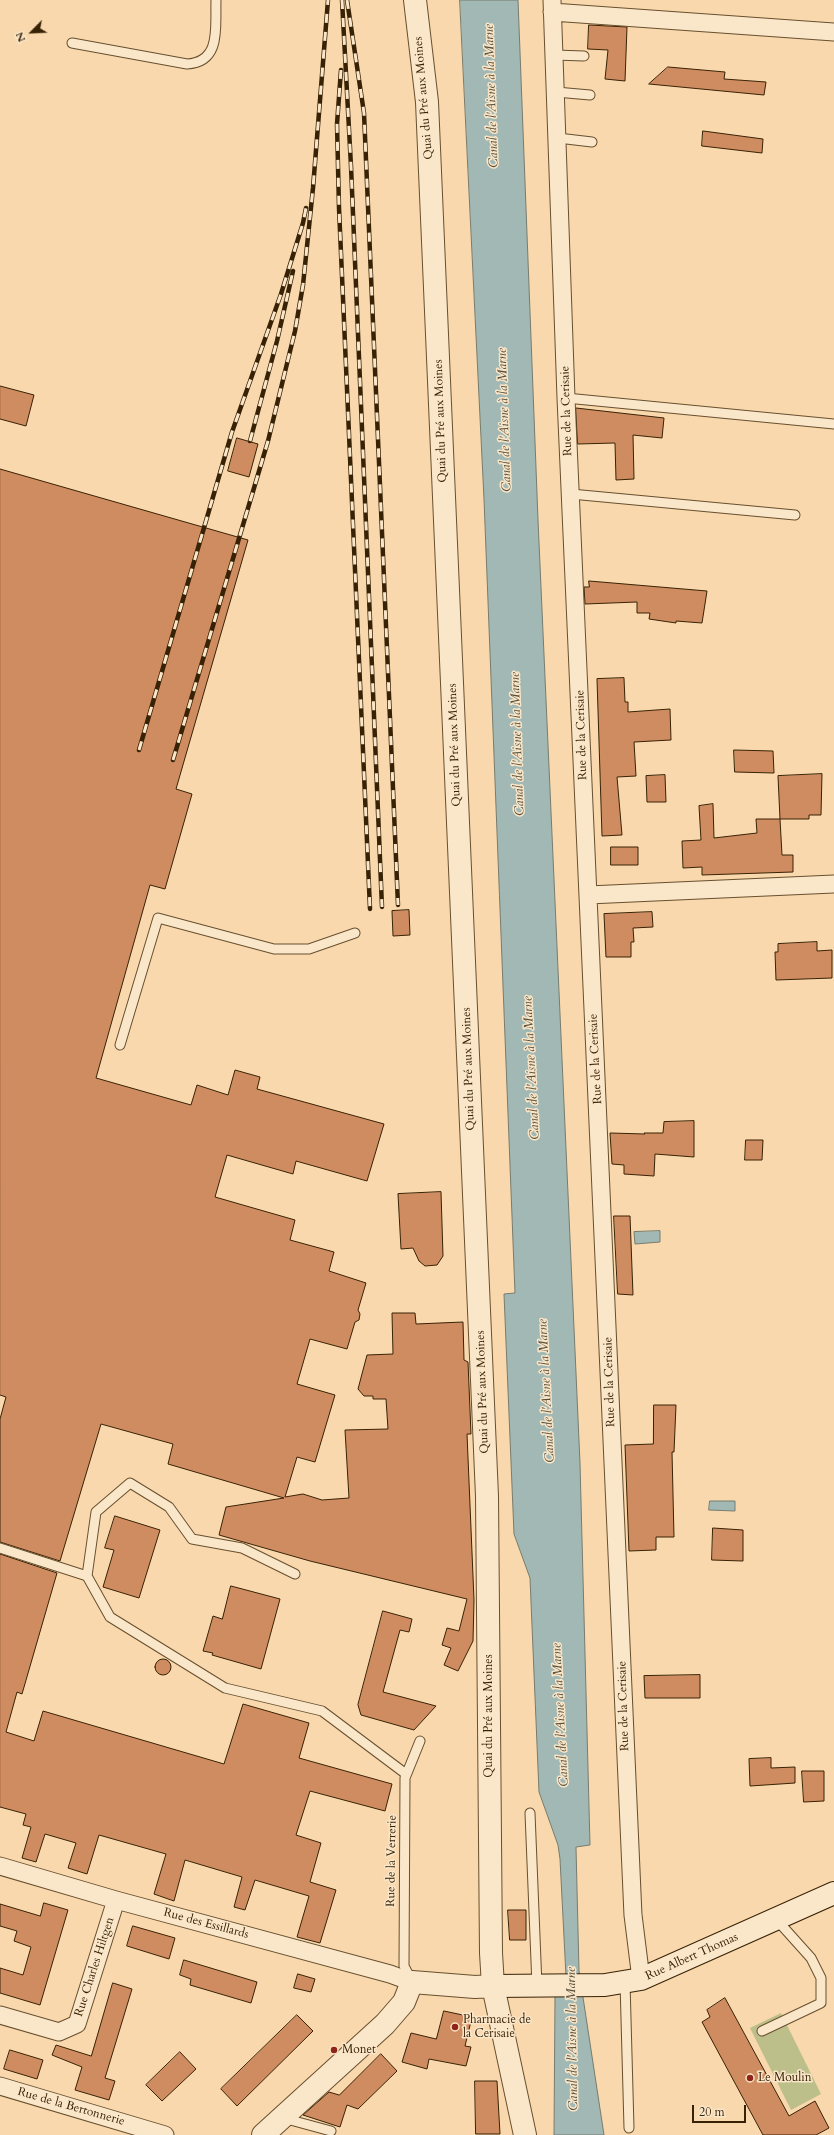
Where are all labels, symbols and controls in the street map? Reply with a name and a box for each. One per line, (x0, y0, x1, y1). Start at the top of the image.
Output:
north arrow (12, 12, 52, 52)
water label: Canal de l'Aisne à la Marne (482, 24, 502, 168)
text: N (12, 30, 29, 45)
street label: Quai du Pré aux Moines (411, 36, 437, 160)
water label: Canal de l'Aisne à la Marne (495, 348, 515, 492)
street label: Quai du Pré aux Moines (432, 359, 450, 483)
street label: Rue de la Cerisaie (558, 366, 576, 456)
water label: Canal de l'Aisne à la Marne (508, 672, 528, 816)
street label: Quai du Pré aux Moines (446, 683, 464, 807)
street label: Rue de la Cerisaie (573, 690, 591, 780)
water label: Canal de l'Aisne à la Marne (520, 996, 544, 1140)
street label: Quai du Pré aux Moines (460, 1007, 478, 1131)
street label: Rue de la Cerisaie (586, 1013, 606, 1105)
water label: Canal de l'Aisne à la Marne (535, 1319, 559, 1463)
street label: Quai du Pré aux Moines (474, 1330, 492, 1454)
street label: Rue de la Cerisaie (601, 1337, 619, 1427)
water label: Canal de l'Aisne à la Marne (549, 1643, 573, 1787)
street label: Quai du Pré aux Moines (482, 1654, 496, 1778)
street label: Rue de la Cerisaie (615, 1661, 633, 1751)
street label: Rue de la Verrerie (384, 1815, 400, 1907)
street label: Rue des Essillards (162, 1906, 250, 1942)
street label: Rue Charles Hiltgen (72, 1915, 118, 2019)
street label: Rue Albert Thomas (644, 1930, 740, 1984)
water label: Canal de l'Aisne à la Marne (564, 1967, 582, 2111)
place label: Pharmacie de la Cerisaie (463, 2013, 531, 2041)
marker: Pharmacie de la Cerisaie (450, 2022, 460, 2032)
place label: Monet (342, 2043, 376, 2057)
marker: Monet (329, 2045, 339, 2055)
place label: Le Moulin (758, 2071, 812, 2085)
marker: Le Moulin (745, 2073, 755, 2083)
street label: Rue de la Bertonnerie (16, 2085, 126, 2129)
scale bar (694, 2097, 748, 2123)
text: 20 m (699, 2104, 725, 2120)

